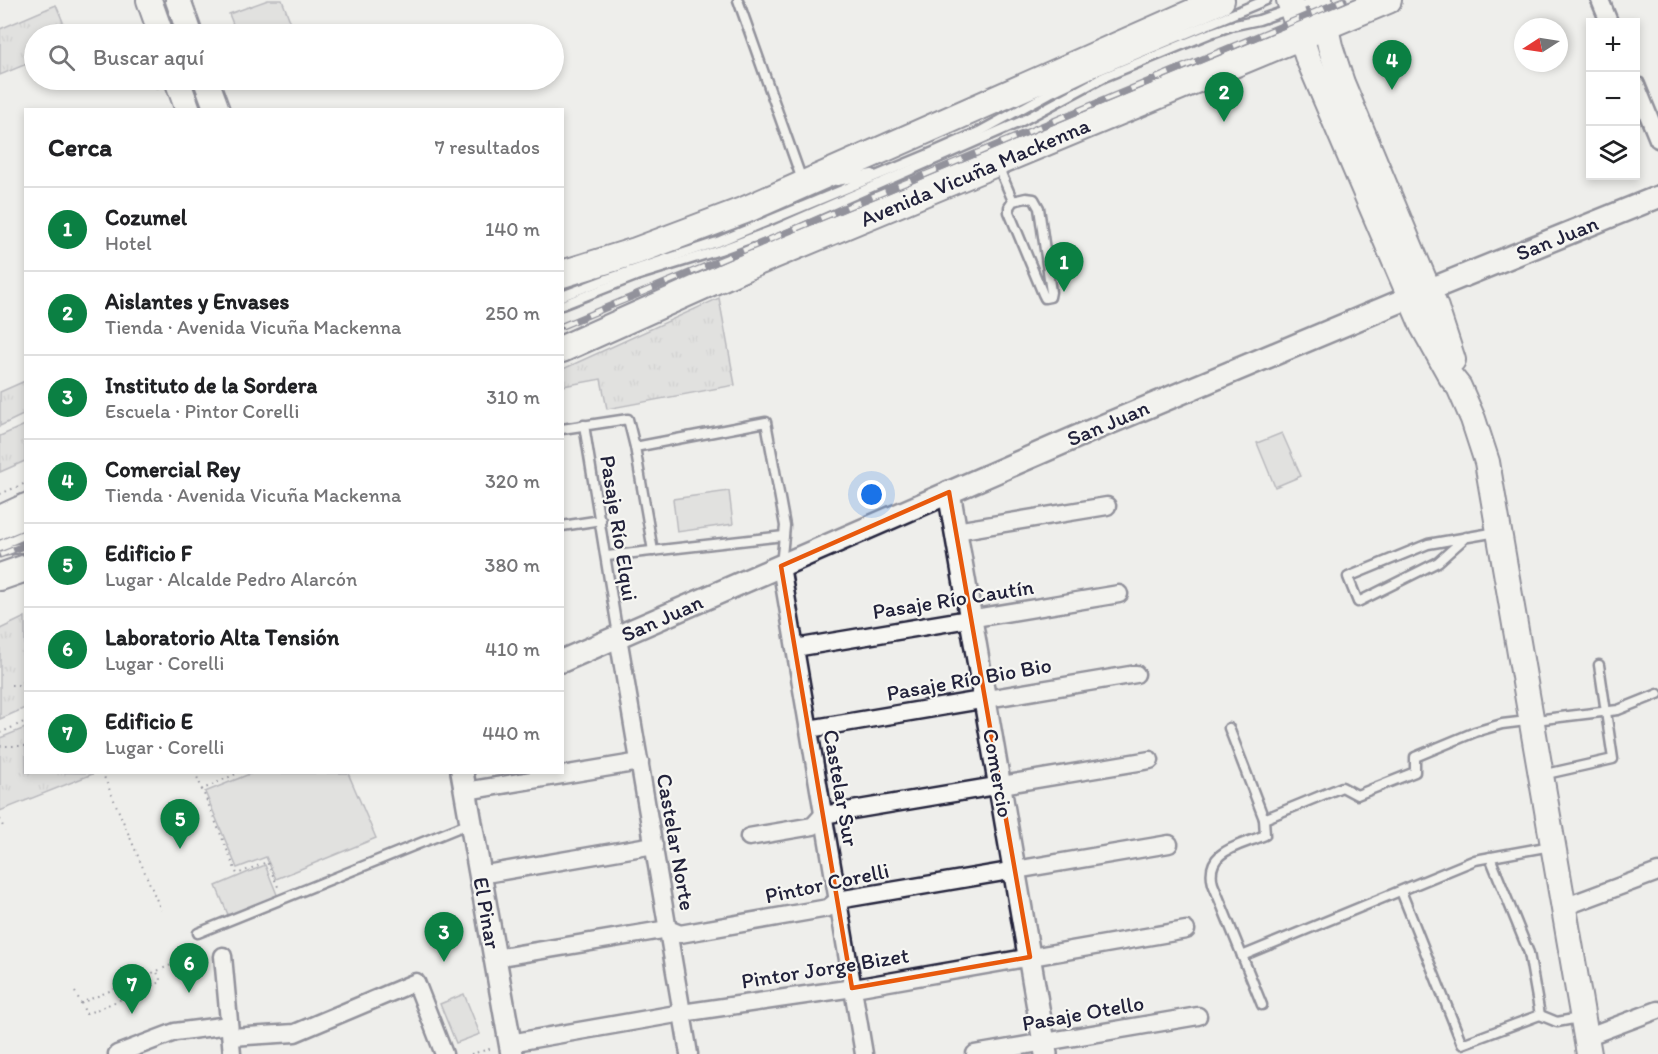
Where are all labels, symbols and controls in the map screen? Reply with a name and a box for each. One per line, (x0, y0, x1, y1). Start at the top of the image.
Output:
north arrow (1514, 18, 1568, 72)
map controls (1586, 18, 1640, 180)
button: + (1586, 18, 1640, 72)
search box (24, 24, 564, 90)
pin: 4 (1372, 40, 1412, 90)
icon: search (45, 41, 78, 74)
text: Buscar aquí (93, 44, 204, 71)
pin: 2 (1204, 72, 1244, 122)
button: − (1586, 72, 1640, 126)
street label: Avenida Vicuña Mackenna (856, 111, 1094, 233)
button: layers (1586, 126, 1640, 180)
text: Cerca (48, 131, 112, 163)
text: 7 resultados (435, 135, 540, 159)
text: Cozumel (105, 204, 187, 231)
street label: San Juan (1512, 209, 1602, 267)
text: 1 (63, 217, 72, 241)
text: 140 m (485, 217, 540, 241)
text: Hotel (105, 231, 152, 255)
pin: 1 (1044, 242, 1084, 292)
text: Aislantes y Envases (105, 288, 289, 315)
text: 2 (62, 301, 73, 325)
text: 250 m (485, 301, 540, 325)
text: Tienda · Avenida Vicuña Mackenna (105, 315, 402, 339)
text: Instituto de la Sordera (105, 372, 317, 399)
text: 3 (62, 385, 73, 409)
text: 310 m (486, 385, 540, 409)
street label: San Juan (1063, 394, 1153, 452)
text: Escuela · Pintor Corelli (105, 399, 299, 423)
street label: Pasaje Río Elqui (594, 453, 644, 603)
text: Comercial Rey (105, 456, 240, 483)
text: 4 (61, 469, 74, 493)
text: 320 m (485, 469, 540, 493)
your location (857, 480, 886, 509)
text: Tienda · Avenida Vicuña Mackenna (105, 483, 402, 507)
text: Edificio F (105, 540, 192, 567)
text: 5 (62, 553, 73, 577)
text: 380 m (485, 553, 540, 577)
text: Lugar · Alcalde Pedro Alarcón (105, 567, 357, 591)
street label: Pasaje Río Cautín (870, 573, 1036, 625)
street label: San Juan (617, 588, 707, 648)
text: Laboratorio Alta Tensión (105, 624, 339, 651)
text: 6 (62, 637, 73, 661)
text: 410 m (485, 637, 540, 661)
text: Lugar · Corelli (105, 651, 224, 675)
street label: Pasaje Río Bio Bio (884, 651, 1054, 707)
text: Edificio E (105, 708, 193, 735)
text: 7 (63, 721, 72, 745)
text: 440 m (482, 721, 540, 745)
street label: Comercio (977, 726, 1019, 820)
street label: Castelar Sur (817, 727, 865, 849)
text: Lugar · Corelli (105, 735, 224, 759)
street label: Castelar Norte (651, 771, 701, 913)
pin: 5 (160, 800, 200, 849)
street label: Pintor Corelli (762, 857, 892, 909)
street label: El Pinar (467, 875, 507, 951)
pin: 3 (424, 912, 464, 962)
street label: Pintor Jorge Bizet (739, 941, 911, 995)
pin: 6 (170, 944, 208, 993)
pin: 7 (112, 964, 152, 1014)
street label: Pasaje Otello (1020, 989, 1146, 1037)

